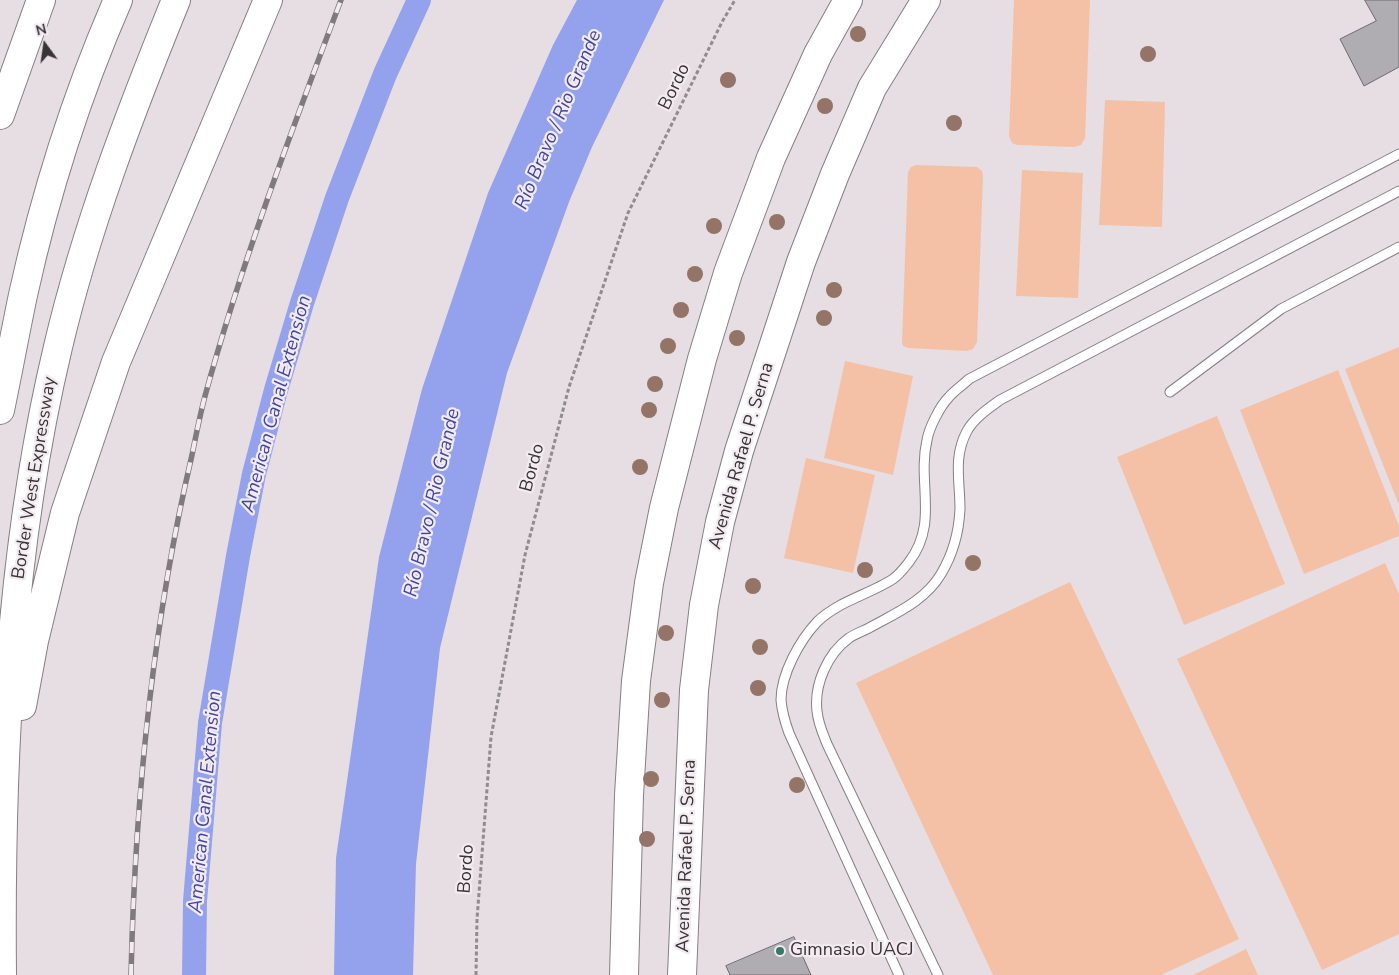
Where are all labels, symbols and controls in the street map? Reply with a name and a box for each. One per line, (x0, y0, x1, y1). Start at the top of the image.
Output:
text: N (34, 19, 49, 40)
north arrow (20, 20, 70, 70)
water label: Río Bravo / Rio Grande (511, 27, 607, 213)
street label: Bordo (655, 60, 695, 114)
water label: American Canal Extension (237, 293, 317, 515)
street label: Avenida Rafael P. Serna (705, 360, 779, 552)
street label: Border West Expressway (8, 375, 62, 581)
water label: Río Bravo / Rio Grande (400, 407, 466, 599)
street label: Bordo (516, 442, 550, 494)
water label: American Canal Extension (185, 690, 227, 914)
street label: Avenida Rafael P. Serna (673, 759, 701, 953)
street label: Bordo (455, 844, 479, 894)
place label: Gimnasio UACJ (790, 940, 914, 962)
marker: Gimnasio UACJ (774, 945, 786, 957)

